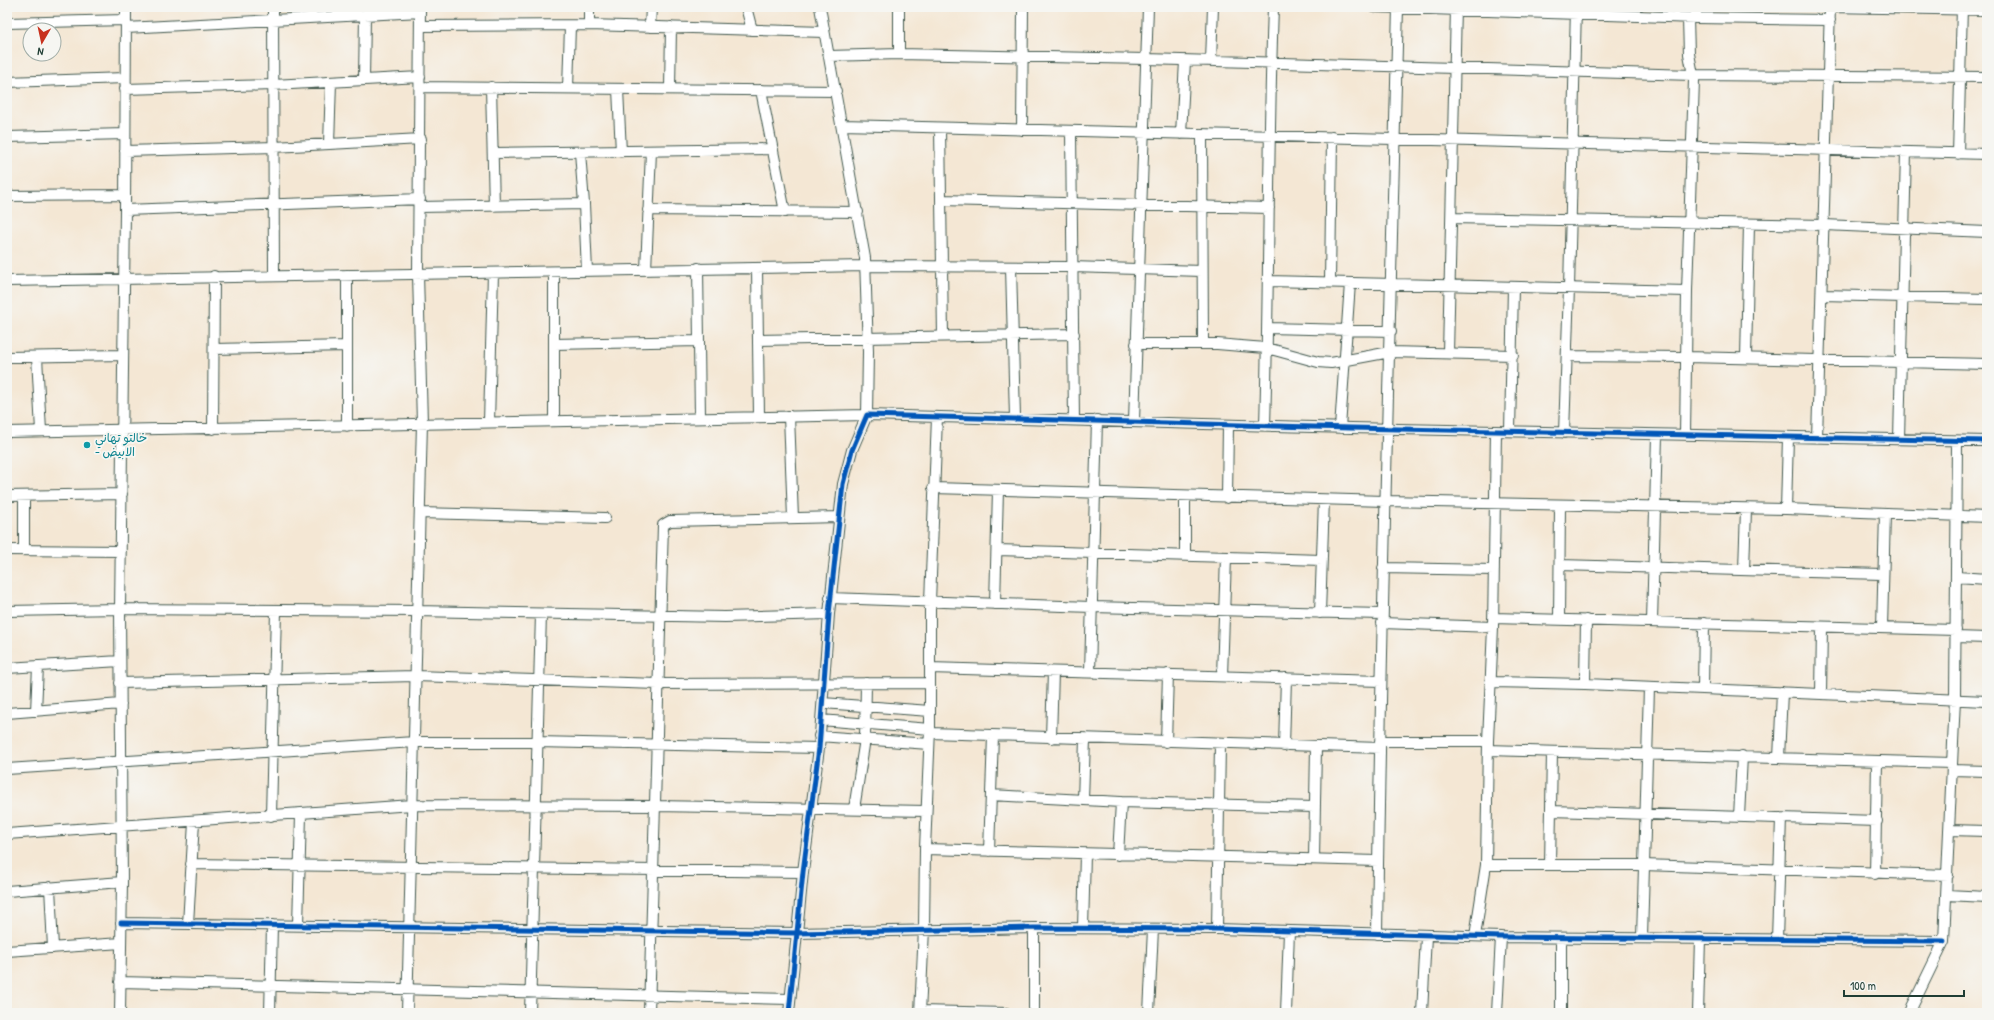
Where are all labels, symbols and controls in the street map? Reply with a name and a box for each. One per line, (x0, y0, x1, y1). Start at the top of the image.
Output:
north arrow (22, 22, 62, 62)
text: N (36, 44, 44, 59)
place label: خالتو تهاني - الابيض (95, 429, 147, 460)
marker: خالتو تهاني - الابيض (82, 440, 92, 450)
scale bar (1844, 972, 1964, 998)
text: 100 m (1850, 977, 1876, 994)

